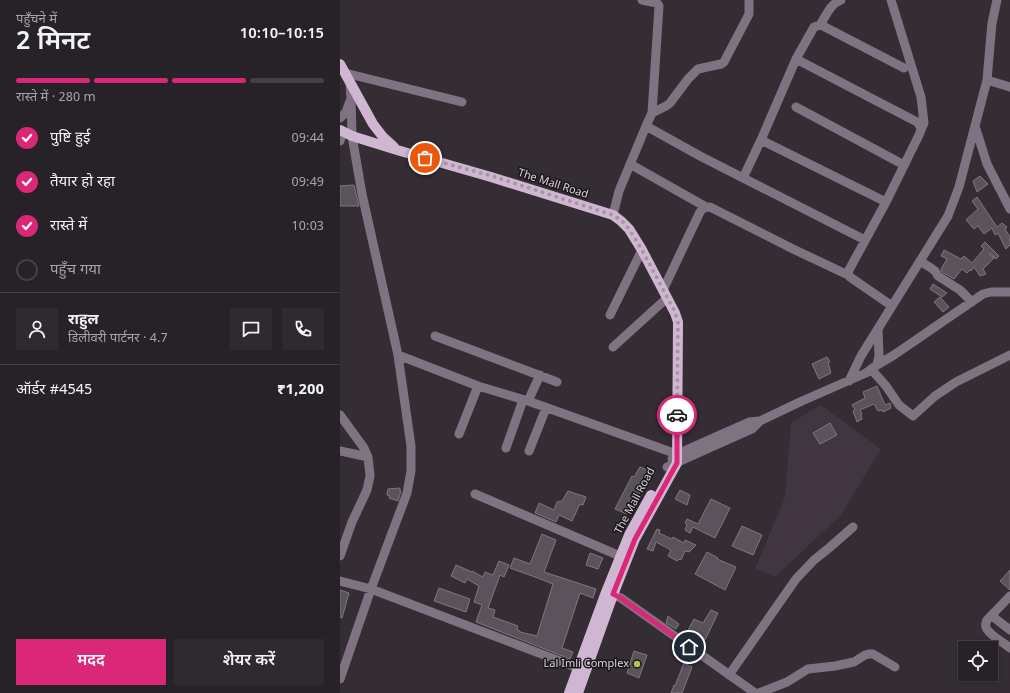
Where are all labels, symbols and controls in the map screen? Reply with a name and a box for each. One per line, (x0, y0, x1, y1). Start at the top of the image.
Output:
text: पहुँचने में (16, 11, 57, 28)
text: 10:10–10:15 (240, 25, 324, 44)
text: 2 मिनट (16, 26, 90, 60)
text: रास्ते में · 280 m (16, 89, 96, 106)
icon: check (16, 127, 38, 149)
text: पुष्टि हुई (50, 129, 90, 148)
text: 09:44 (292, 130, 324, 147)
pin (408, 141, 442, 175)
icon: bag (414, 147, 436, 169)
street label: The Mall Road (516, 166, 590, 202)
icon: check (16, 171, 38, 193)
text: तैयार हो रहा (50, 173, 115, 192)
text: 09:49 (292, 174, 324, 191)
icon: check (16, 215, 38, 237)
text: रास्ते में (50, 217, 87, 236)
text: 10:03 (292, 218, 324, 235)
text: पहुँच गया (50, 261, 101, 280)
button: person (16, 308, 58, 350)
button: chat (230, 308, 272, 350)
button: phone (282, 308, 324, 350)
text: राहुल (68, 311, 99, 330)
text: डिलीवरी पार्टनर · 4.7 (68, 330, 168, 347)
text: ऑर्डर #4545 (16, 381, 92, 400)
text: ₹1,200 (277, 381, 324, 400)
courier (657, 395, 697, 435)
icon: car (666, 404, 688, 426)
street label: The Mall Road (612, 465, 658, 537)
pin (672, 630, 706, 664)
icon: home (678, 636, 700, 658)
button: मदद (16, 639, 166, 685)
button: शेयर करें (174, 639, 324, 685)
map controls (958, 641, 998, 681)
button: locate (958, 641, 998, 681)
place label: Lal Imli Complex (544, 657, 629, 671)
marker: Lal Imli Complex (632, 659, 642, 669)

